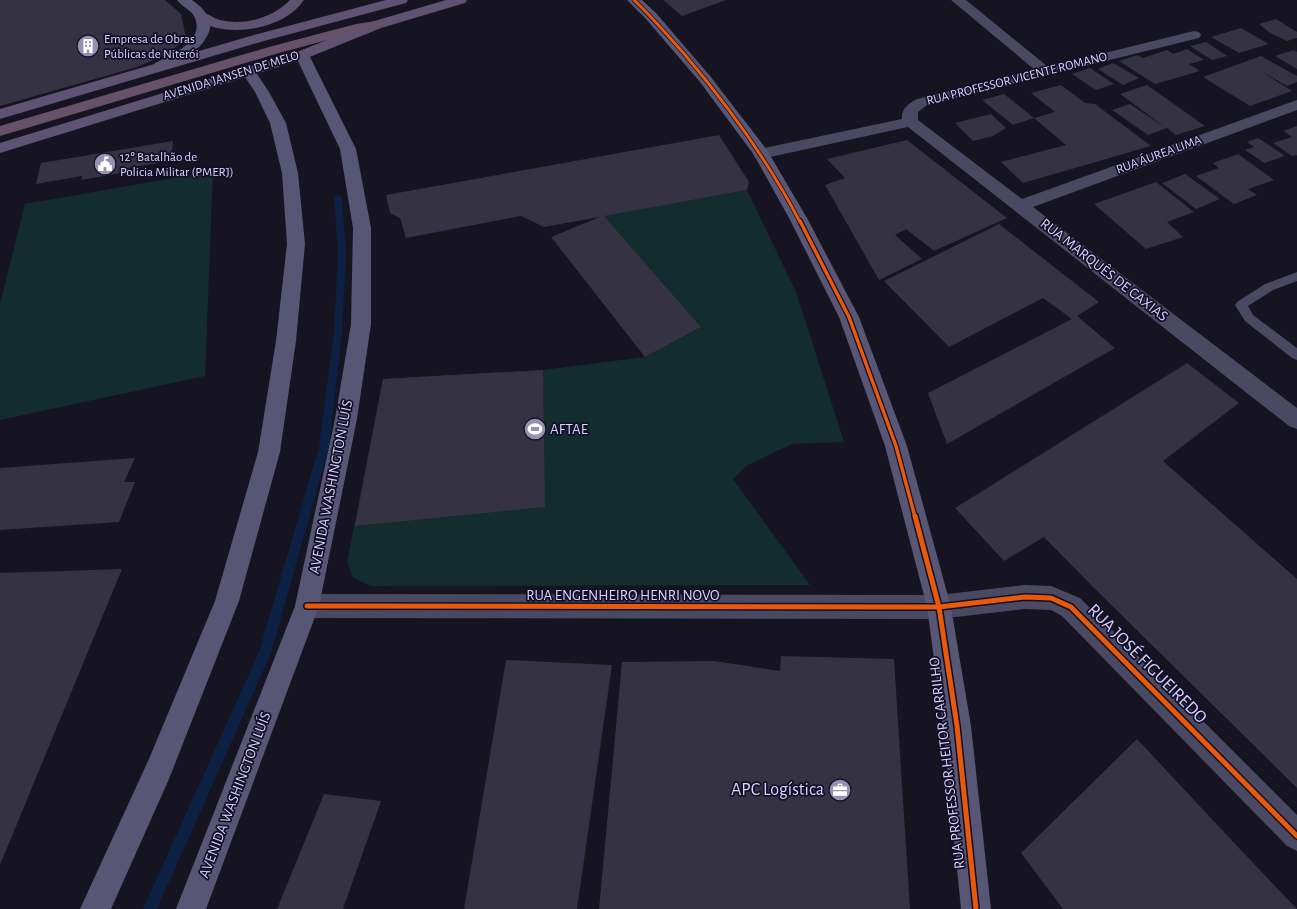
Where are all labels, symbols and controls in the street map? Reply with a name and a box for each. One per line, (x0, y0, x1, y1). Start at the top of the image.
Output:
building icon: Empresa de Obras Públicas de Niterói (75, 33, 101, 59)
place label: Empresa de Obras Públicas de Niterói (104, 33, 199, 61)
street label: AVENIDA JANSEN DE MELO (161, 49, 301, 103)
street label: RUA PROFESSOR VICENTE ROMANO (925, 50, 1109, 108)
street label: RUA ÁUREA LIMA (1114, 132, 1204, 176)
public building icon: 12º Batalhão de Policia Militar (PMERJ) (92, 151, 118, 177)
place label: 12º Batalhão de Policia Militar (PMERJ) (120, 151, 234, 179)
street label: RUA MARQUÊS DE CAXIAS (1037, 215, 1171, 324)
street label: AVENIDA WASHINGTON LUÍS (305, 398, 355, 575)
sports icon: AFTAE (522, 416, 548, 442)
place label: AFTAE (550, 422, 588, 437)
street label: RUA ENGENHEIRO HENRI NOVO (526, 588, 720, 603)
street label: RUA JOSÉ FIGUEIREDO (1084, 599, 1212, 727)
street label: RUA PROFESSOR HEITOR CARRILHO (927, 656, 967, 870)
street label: AVENIDA WASHINGTON LUÍS (194, 709, 274, 880)
office icon: APC Logística (827, 777, 853, 803)
place label: APC Logística (731, 781, 824, 799)

